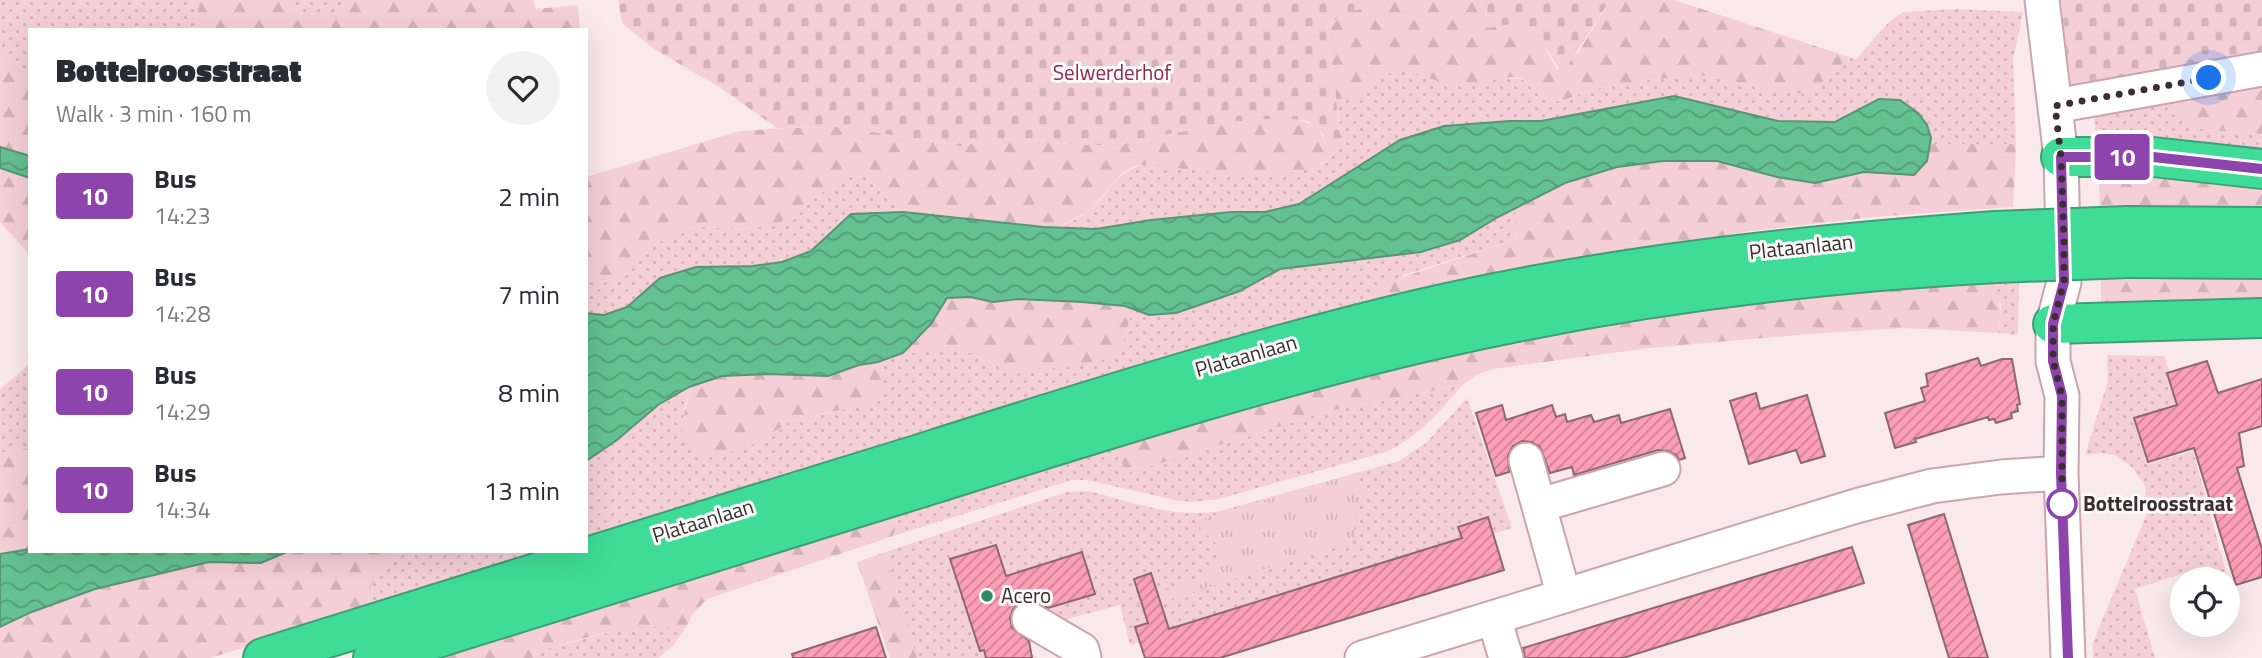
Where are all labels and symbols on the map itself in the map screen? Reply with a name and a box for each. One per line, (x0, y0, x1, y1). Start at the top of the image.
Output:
park label: Selwerderhof (1053, 56, 1171, 88)
your location (2191, 60, 2226, 95)
line badge: 10 (2090, 134, 2154, 180)
street label: Plataanlaan (1747, 225, 1855, 267)
street label: Plataanlaan (1191, 325, 1300, 385)
place label: Bottelroosstraat (2083, 487, 2234, 519)
street label: Plataanlaan (648, 489, 757, 551)
marker: Bottelroosstraat (2047, 489, 2077, 519)
place label: Acero (1001, 579, 1051, 611)
marker: Acero (979, 588, 995, 604)

